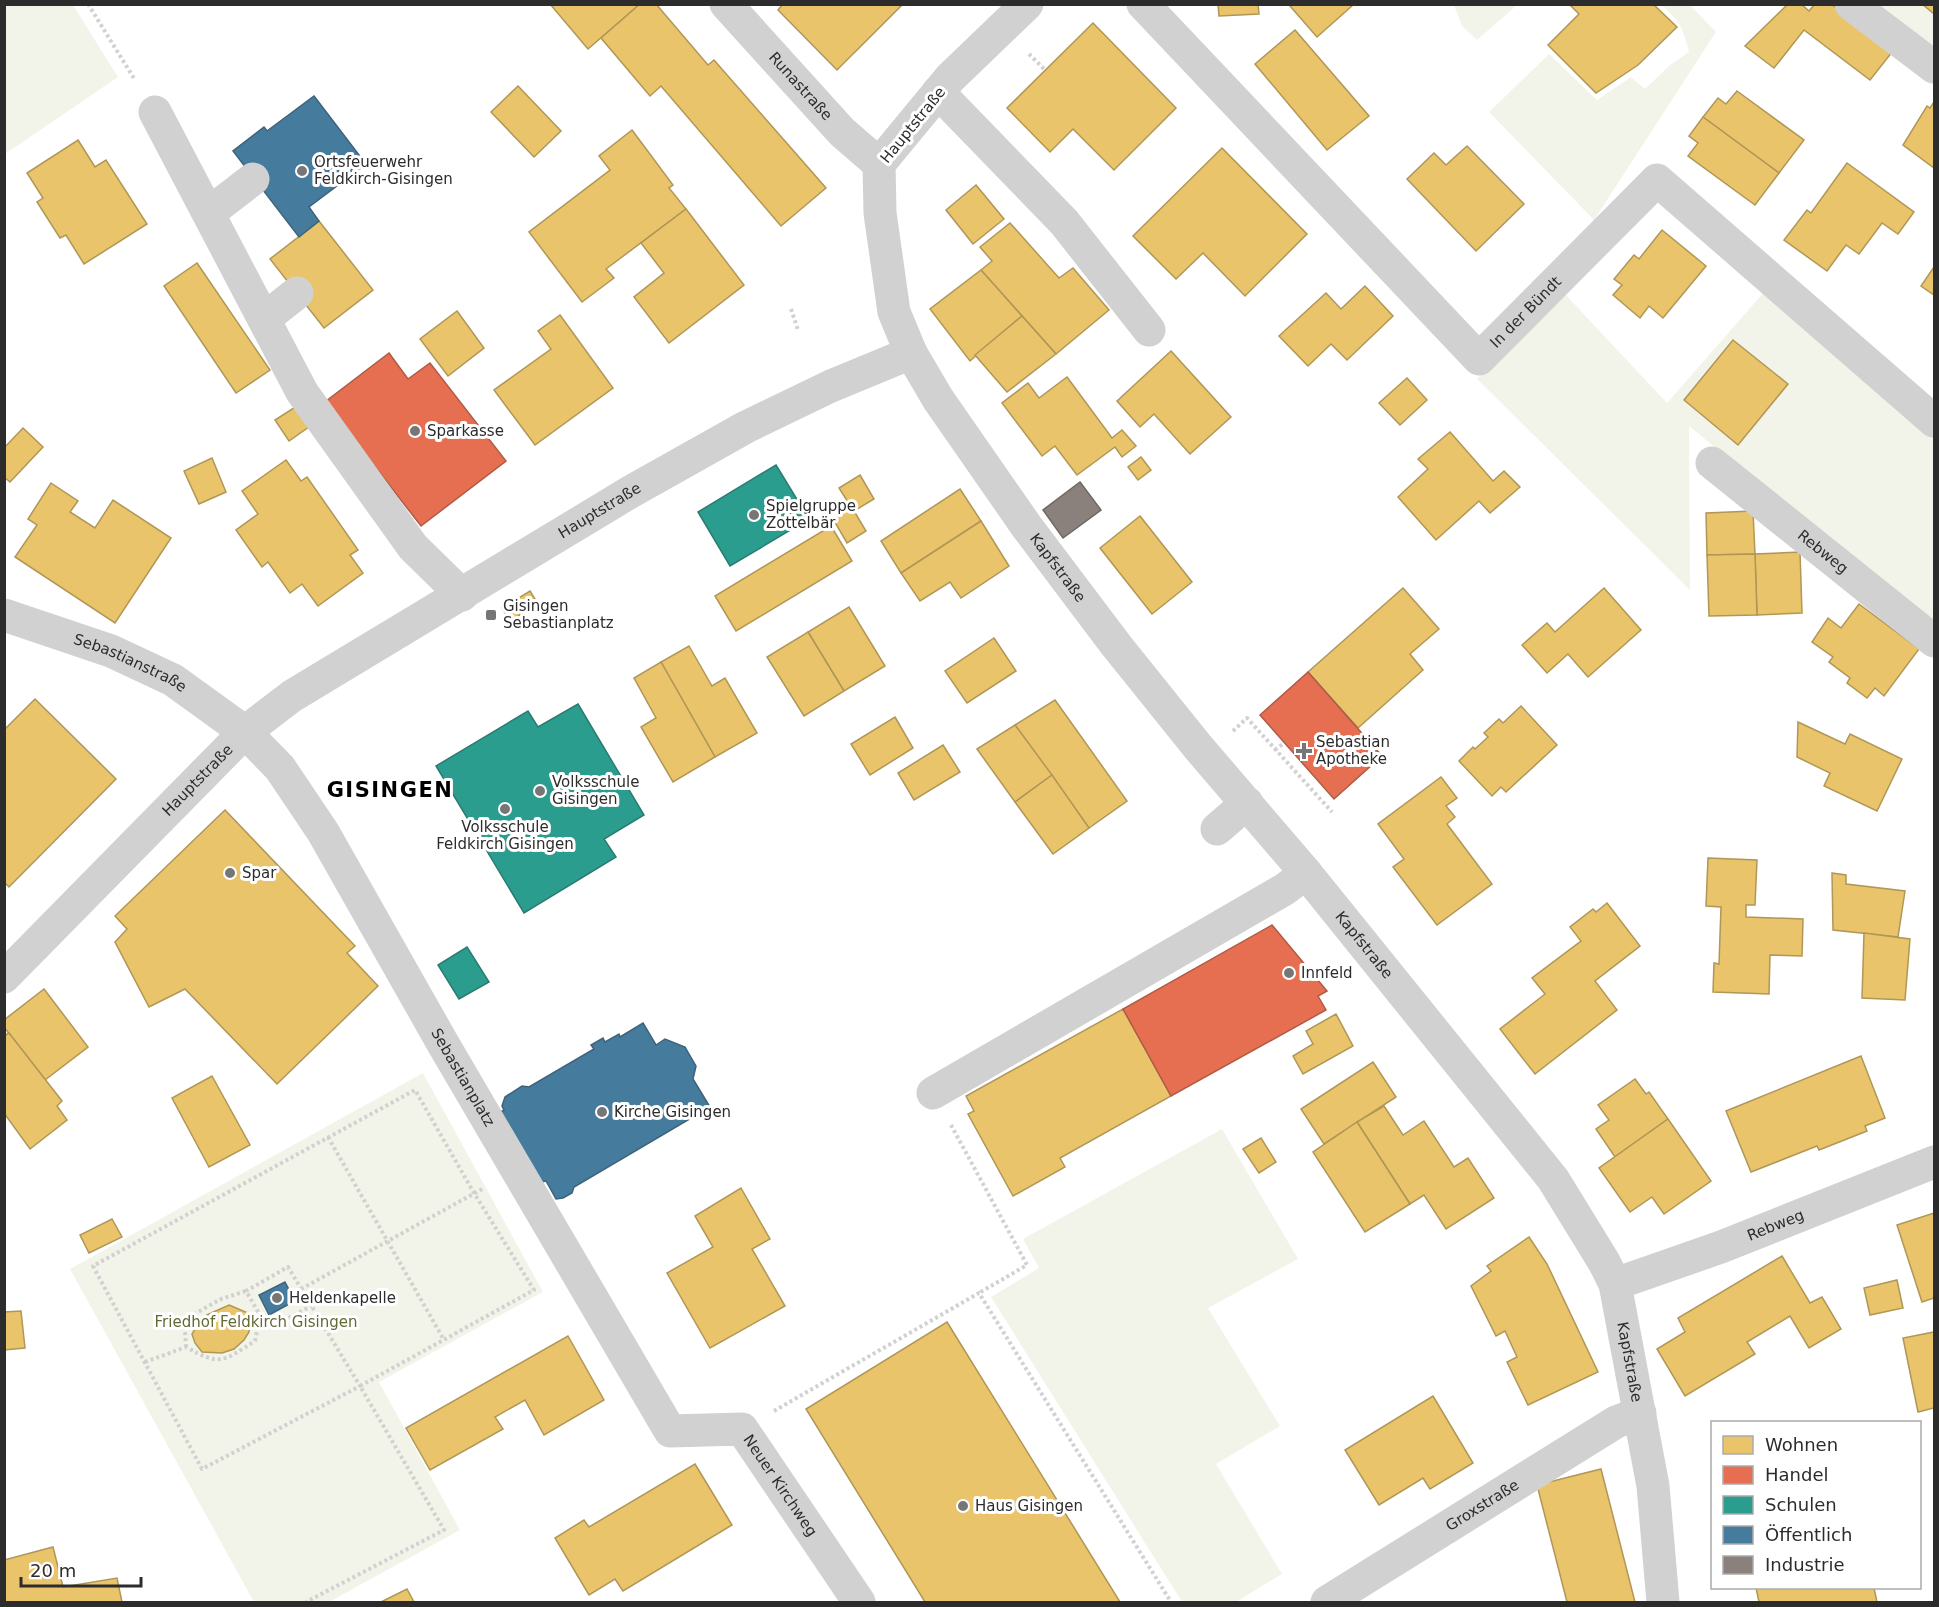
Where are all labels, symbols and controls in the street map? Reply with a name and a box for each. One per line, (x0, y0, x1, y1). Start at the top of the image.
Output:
street label: Runastraße (765, 48, 836, 124)
street label: Hauptstraße (877, 83, 949, 167)
place label: Ortsfeuerwehr Feldkirch-Gisingen (314, 153, 453, 188)
marker: Ortsfeuerwehr Feldkirch-Gisingen (295, 164, 309, 178)
street label: In der Bündt (1486, 273, 1565, 351)
place label: Sparkasse (427, 422, 504, 440)
marker: Sparkasse (408, 424, 422, 438)
street label: Hauptstraße (555, 479, 644, 542)
place label: Spielgruppe Zottelbär (766, 497, 856, 532)
marker: Spielgruppe Zottelbär (747, 508, 761, 522)
street label: Rebweg (1794, 526, 1852, 577)
street label: Kapfstraße (1026, 530, 1089, 606)
place label: Gisingen Sebastianplatz (503, 597, 614, 632)
marker: Gisingen Sebastianplatz (484, 608, 498, 622)
street label: Sebastianstraße (71, 630, 190, 696)
place label: Sebastian Apotheke (1316, 733, 1390, 768)
street label: Hauptstraße (158, 741, 237, 820)
marker: Sebastian Apotheke (1297, 744, 1311, 758)
place label: Volksschule Gisingen (552, 773, 639, 808)
district label: GISINGEN (327, 778, 453, 802)
marker: Volksschule Gisingen (533, 784, 547, 798)
marker: Volksschule Feldkirch Gisingen (498, 802, 512, 816)
place label: Volksschule Feldkirch Gisingen (436, 818, 574, 853)
place label: Spar (242, 864, 277, 882)
marker: Spar (223, 866, 237, 880)
street label: Kapfstraße (1332, 908, 1397, 982)
place label: Innfeld (1301, 964, 1353, 982)
marker: Innfeld (1282, 966, 1296, 980)
street label: Sebastianplatz (427, 1025, 499, 1130)
place label: Kirche Gisingen (614, 1103, 731, 1121)
marker: Kirche Gisingen (595, 1105, 609, 1119)
street label: Rebweg (1745, 1206, 1807, 1245)
place label: Heldenkapelle (289, 1289, 396, 1307)
marker: Heldenkapelle (270, 1291, 284, 1305)
park label: Friedhof Feldkirch Gisingen (155, 1313, 357, 1331)
street label: Kapfstraße (1613, 1320, 1646, 1403)
legend (1711, 1421, 1921, 1589)
street label: Neuer Kirchweg (739, 1431, 821, 1540)
text: Wohnen (1765, 1434, 1838, 1455)
text: Handel (1765, 1464, 1828, 1485)
street label: Groxstraße (1442, 1476, 1522, 1535)
text: Schulen (1765, 1494, 1837, 1515)
place label: Haus Gisingen (975, 1497, 1083, 1515)
marker: Haus Gisingen (956, 1499, 970, 1513)
text: Öffentlich (1765, 1524, 1852, 1545)
scale bar (21, 1550, 141, 1588)
text: Industrie (1765, 1554, 1844, 1575)
text: 20 m (30, 1560, 76, 1581)

